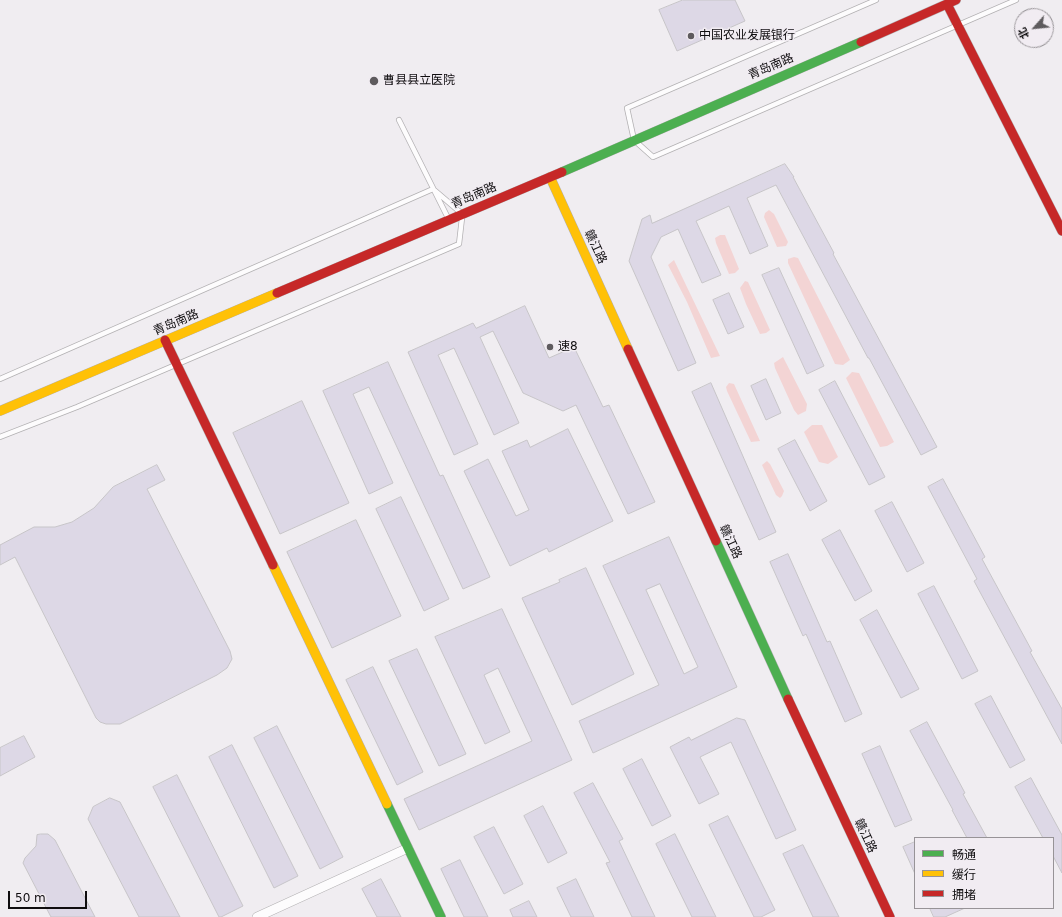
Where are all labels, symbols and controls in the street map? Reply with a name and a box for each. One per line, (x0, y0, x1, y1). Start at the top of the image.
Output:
north arrow (1014, 8, 1054, 48)
text: 北 (1015, 25, 1032, 41)
place label: 中国农业发展银行 (699, 29, 795, 43)
marker: 中国农业发展银行 (686, 31, 696, 41)
street label: 青岛南路 (746, 51, 796, 83)
place label: 曹县县立医院 (383, 74, 455, 88)
marker: 曹县县立医院 (368, 75, 380, 87)
street label: 青岛南路 (449, 180, 499, 212)
street label: 赣江路 (581, 228, 609, 266)
street label: 青岛南路 (151, 307, 201, 339)
place label: 速8 (558, 340, 578, 354)
marker: 速8 (545, 342, 555, 352)
street label: 赣江路 (716, 523, 744, 561)
street label: 赣江路 (851, 817, 879, 855)
legend (914, 837, 1054, 909)
text: 畅通 (952, 848, 976, 862)
text: 缓行 (952, 868, 976, 882)
scale bar (10, 883, 89, 909)
text: 拥堵 (952, 888, 976, 902)
text: 50 m (15, 891, 46, 905)

